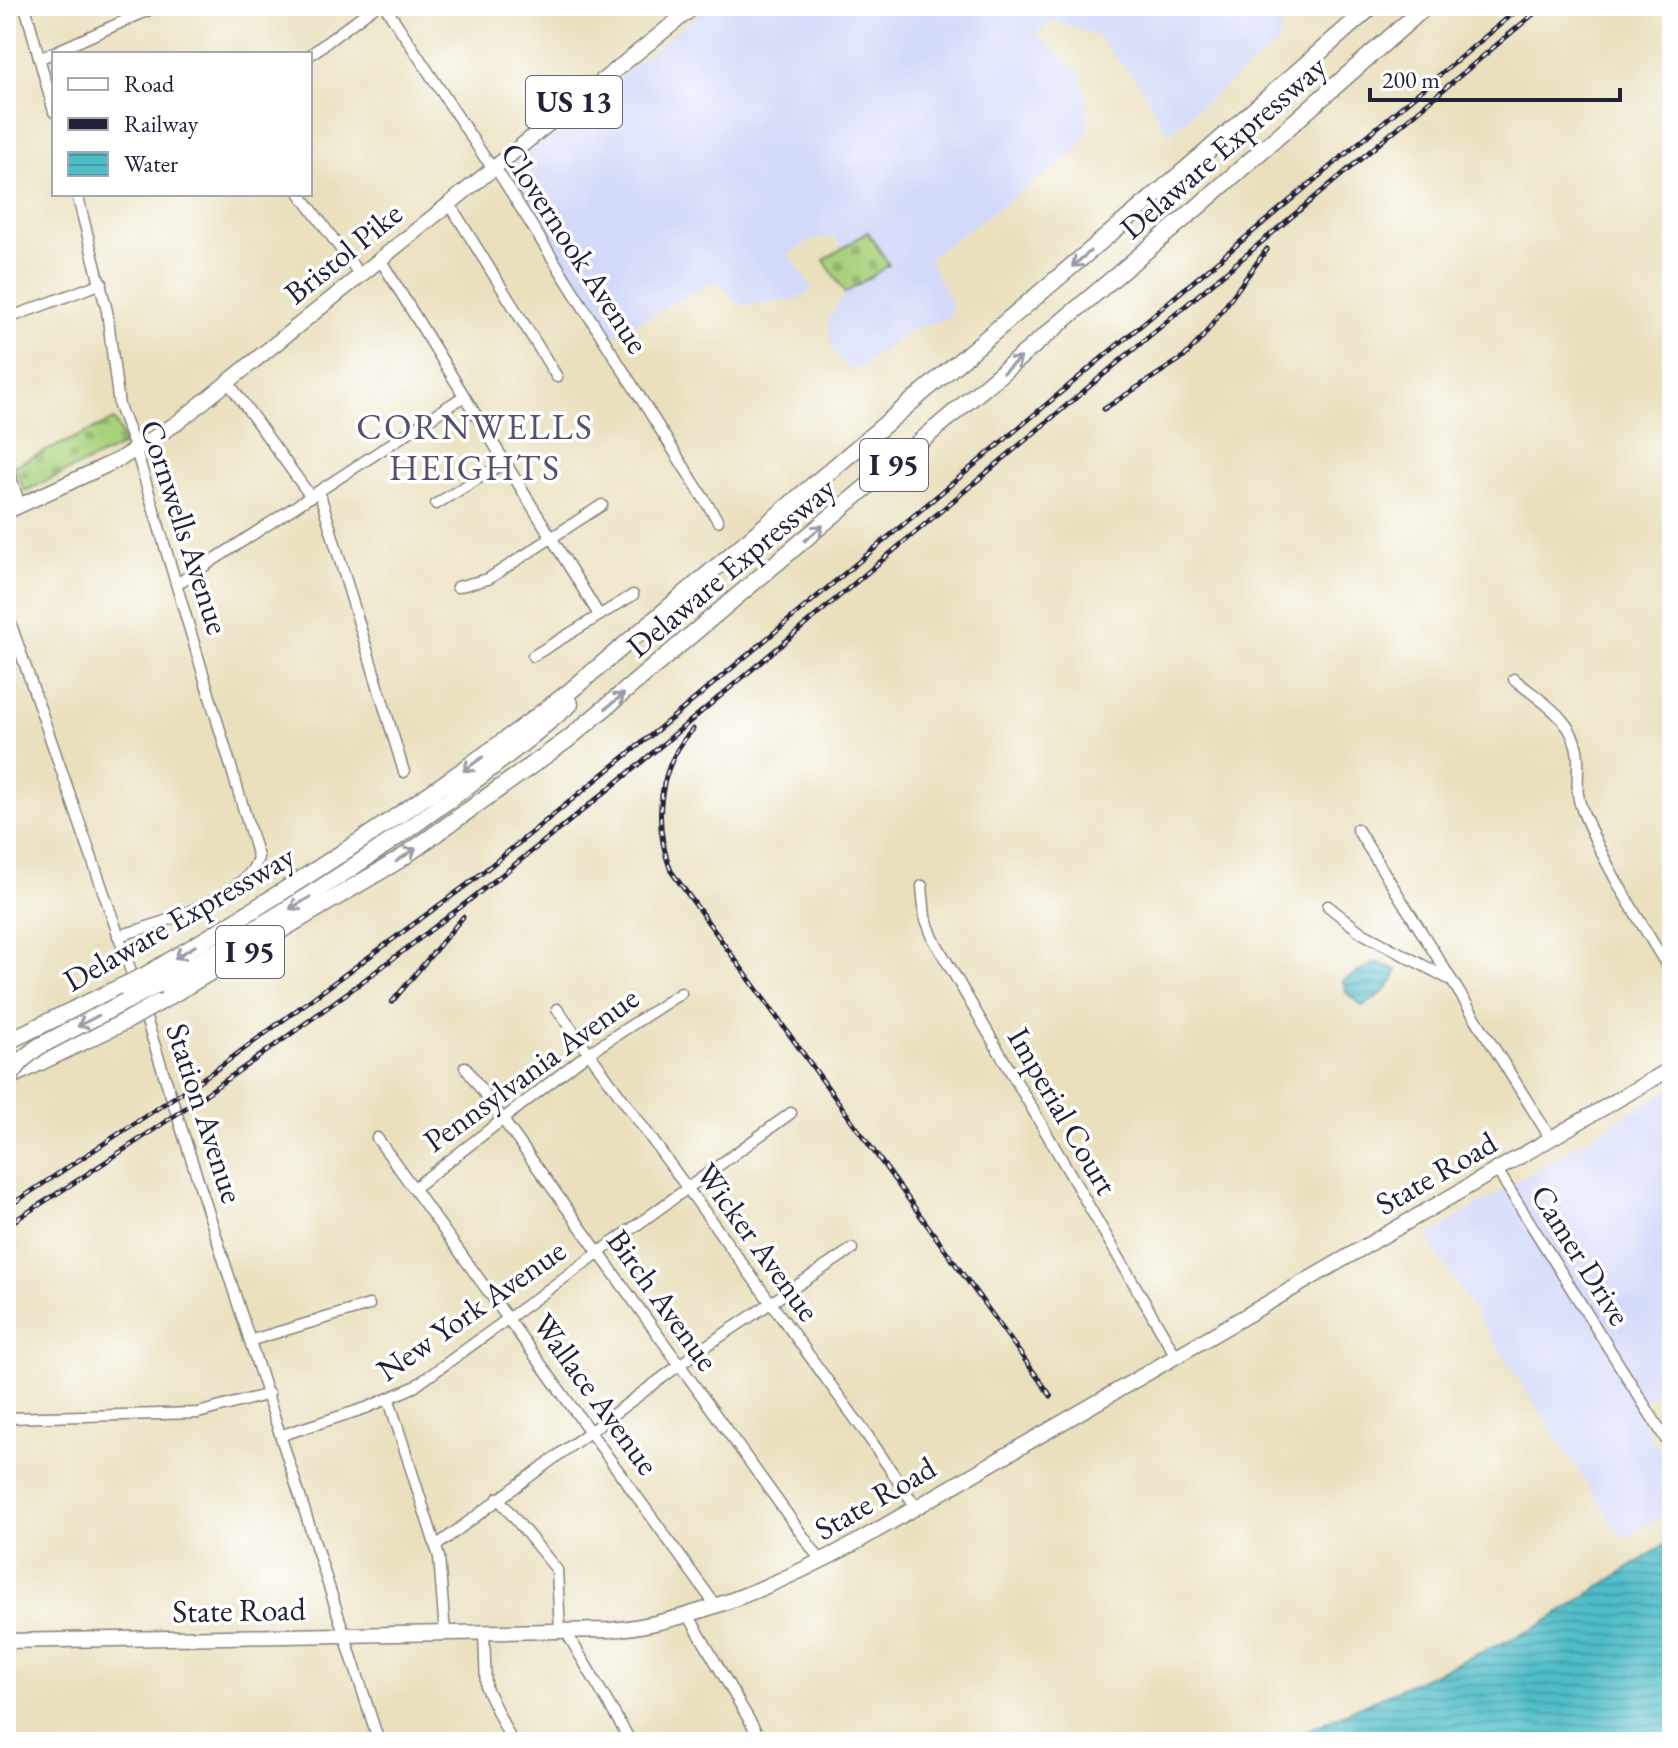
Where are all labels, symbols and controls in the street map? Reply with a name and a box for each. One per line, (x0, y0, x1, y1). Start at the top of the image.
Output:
street label: Delaware Expressway (1111, 45, 1336, 248)
legend (52, 52, 312, 196)
scale bar (1370, 52, 1620, 102)
text: 200 m (1382, 64, 1440, 95)
text: Road (124, 68, 175, 99)
road number: US 13 (526, 76, 622, 128)
text: Railway (124, 108, 199, 139)
street label: Clovernook Avenue (491, 134, 659, 362)
text: Water (124, 148, 178, 179)
street label: Bristol Pike (275, 193, 411, 313)
one-way arrow (1071, 250, 1091, 268)
one-way arrow (1002, 356, 1022, 374)
district label: CORNWELLS HEIGHTS (356, 403, 594, 491)
street label: Cornwells Avenue (131, 415, 239, 639)
road number: I 95 (860, 439, 928, 491)
street label: Delaware Expressway (618, 467, 845, 667)
one-way arrow (804, 524, 824, 542)
one-way arrow (605, 692, 625, 710)
one-way arrow (463, 756, 485, 772)
street label: Delaware Expressway (56, 834, 303, 1001)
one-way arrow (395, 847, 417, 863)
one-way arrow (289, 895, 312, 911)
road number: I 95 (216, 926, 284, 978)
one-way arrow (174, 944, 197, 960)
street label: Pennsylvania Avenue (415, 977, 647, 1161)
one-way arrow (76, 1013, 100, 1029)
street label: Station Avenue (156, 1018, 254, 1208)
street label: Imperial Court (998, 1020, 1128, 1202)
street label: State Road (1368, 1121, 1505, 1225)
street label: Wicker Avenue (686, 1154, 830, 1330)
street label: Camer Drive (1521, 1177, 1641, 1333)
street label: Birch Avenue (597, 1221, 729, 1379)
street label: New York Avenue (368, 1229, 574, 1391)
street label: Wallace Avenue (523, 1305, 669, 1483)
street label: State Road (807, 1446, 944, 1550)
street label: State Road (172, 1588, 307, 1632)

